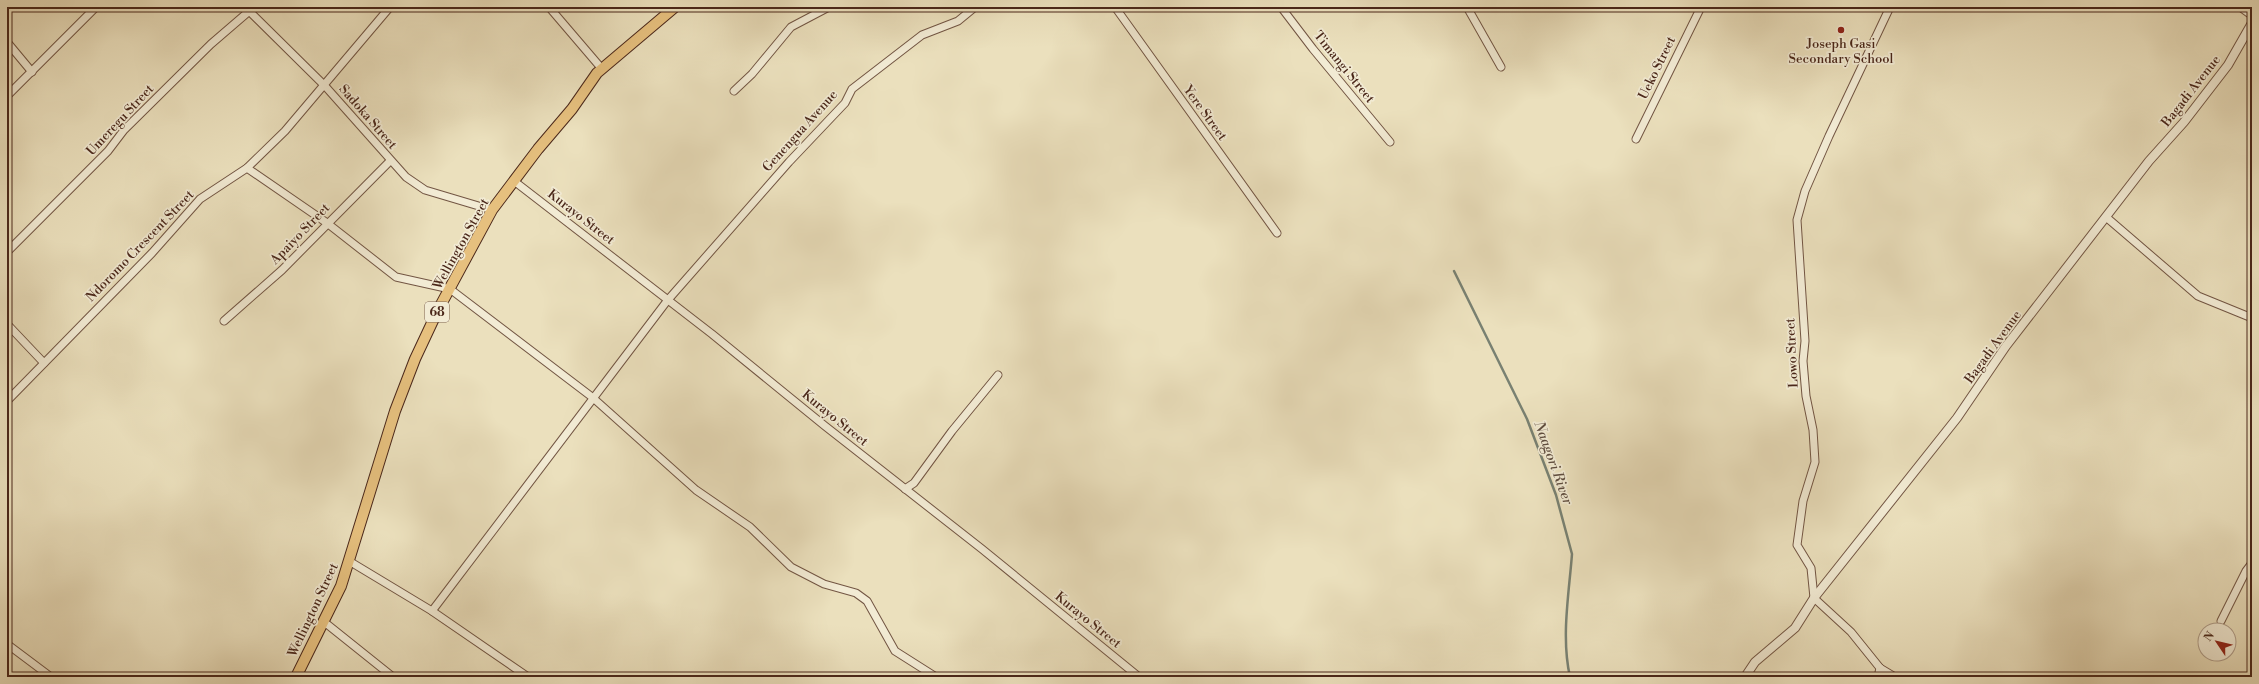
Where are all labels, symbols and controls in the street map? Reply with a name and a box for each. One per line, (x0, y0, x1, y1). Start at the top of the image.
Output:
marker: Joseph Gasi Secondary School (1836, 25, 1846, 35)
street label: Timangi Street (1310, 28, 1378, 107)
street label: Ueko Street (1635, 34, 1679, 102)
place label: Joseph Gasi Secondary School (1789, 36, 1894, 67)
street label: Bagadi Avenue (2158, 52, 2224, 131)
street label: Umeregu Street (83, 81, 157, 159)
street label: Sadoka Street (336, 81, 401, 153)
street label: Yere Street (1179, 82, 1231, 144)
street label: Genengua Avenue (759, 87, 841, 175)
street label: Kurayo Street (544, 186, 618, 248)
street label: Ndoromo Crescent Street (83, 187, 198, 305)
street label: Wellington Street (429, 195, 493, 293)
street label: Apaiyo Street (266, 200, 333, 269)
road number: 68 (425, 302, 449, 322)
street label: Bagadi Avenue (1961, 307, 2025, 387)
street label: Lowo Street (1782, 317, 1802, 388)
street label: Kurayo Street (799, 386, 872, 450)
water label: Naagori River (1529, 418, 1577, 508)
street label: Wellington Street (284, 560, 342, 660)
street label: Kurayo Street (1052, 588, 1125, 652)
north arrow (2197, 622, 2237, 662)
text: N (2201, 629, 2218, 644)

